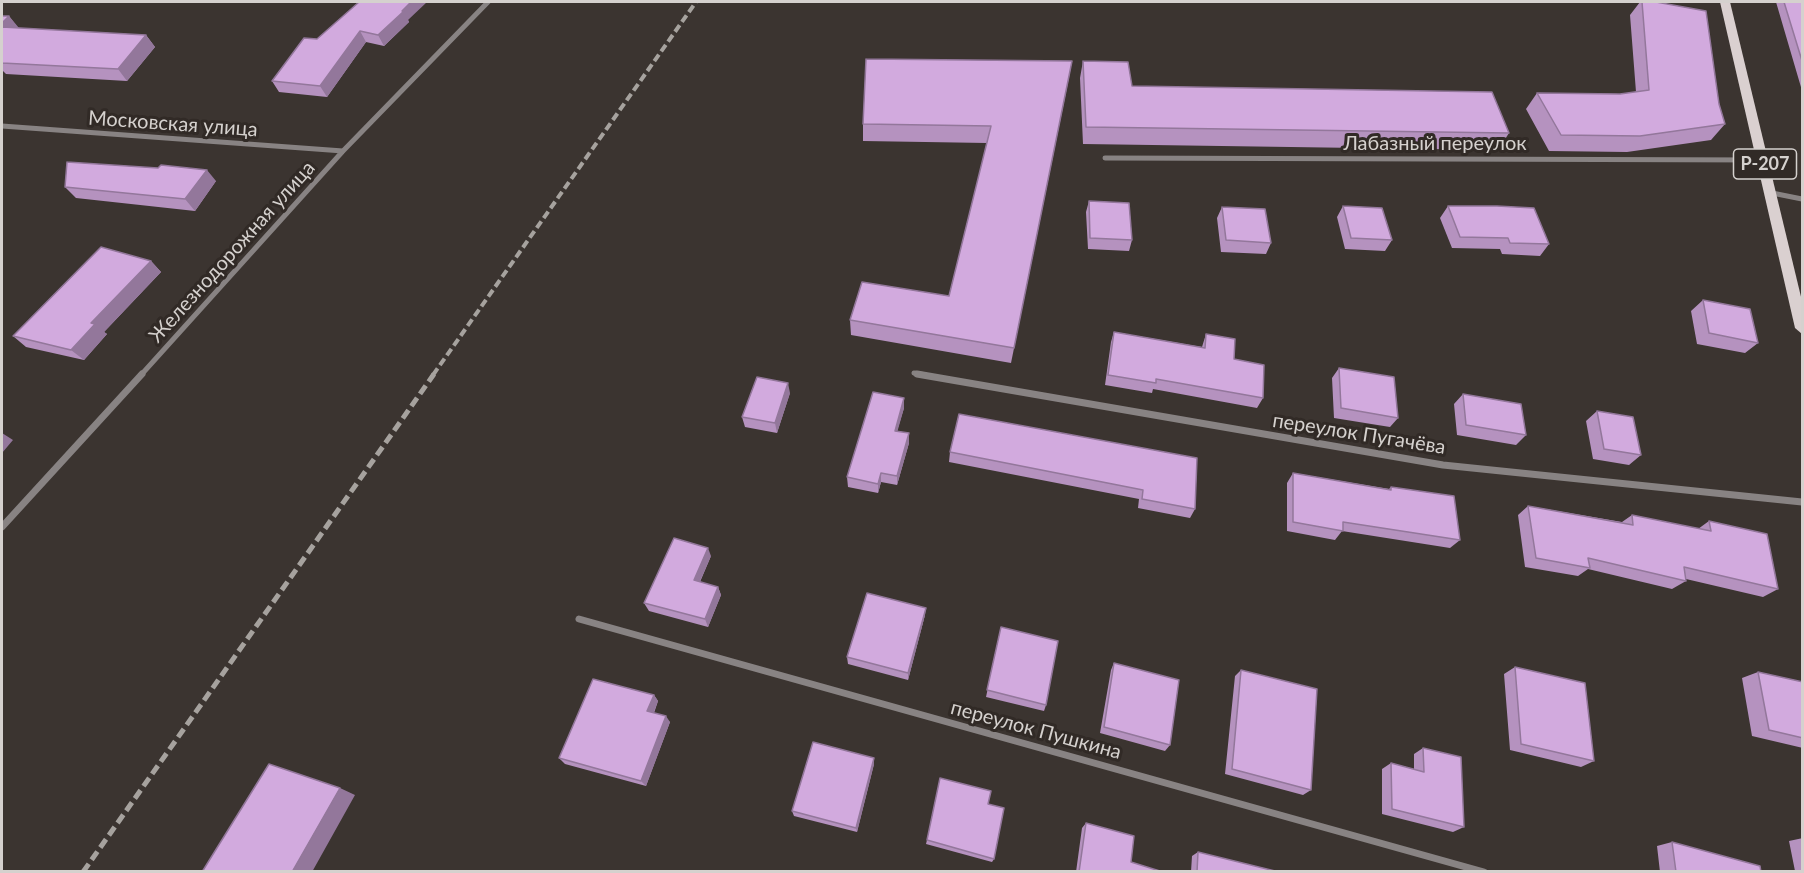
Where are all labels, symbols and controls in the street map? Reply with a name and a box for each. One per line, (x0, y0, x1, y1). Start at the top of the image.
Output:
street label: Московская улица (87, 106, 259, 142)
street label: Лабазный переулок (1343, 132, 1527, 156)
road number: Р-207 (1734, 149, 1796, 179)
street label: Железнодорожная улица (144, 156, 320, 348)
street label: переулок Пугачёва (1271, 408, 1447, 460)
street label: переулок Пушкина (948, 696, 1124, 764)

